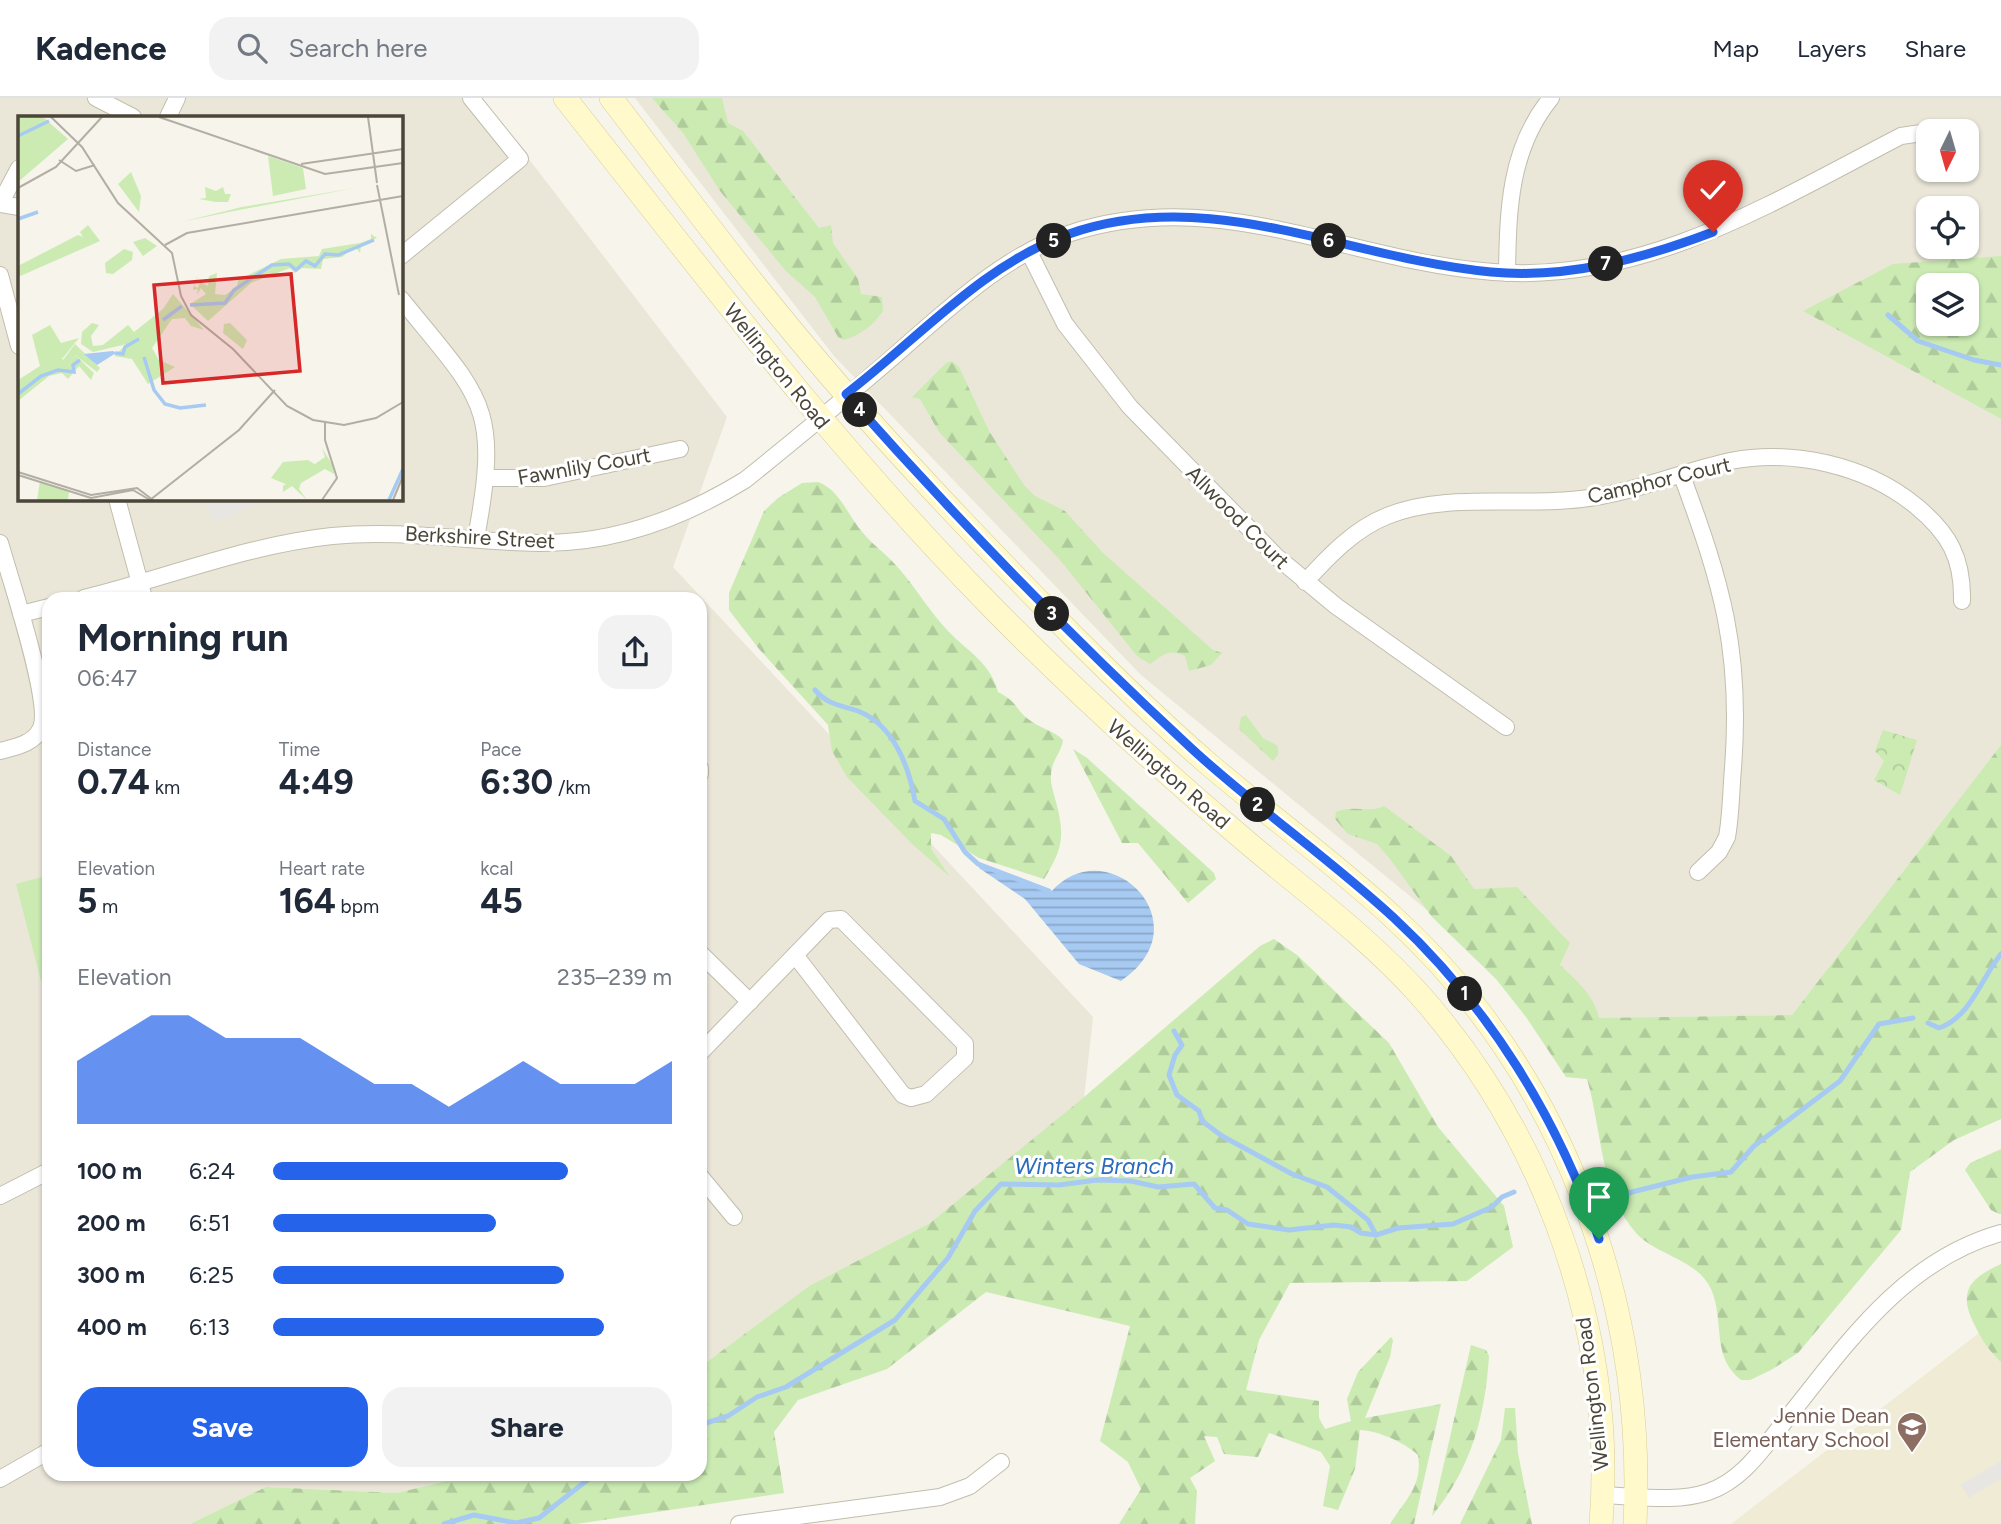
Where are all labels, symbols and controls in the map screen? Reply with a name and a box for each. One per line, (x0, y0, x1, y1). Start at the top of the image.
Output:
search box (209, 17, 699, 80)
text: Kadence (35, 29, 167, 68)
icon: search (233, 29, 271, 67)
text: Search here (289, 32, 427, 64)
text: Map (1712, 34, 1759, 63)
text: Layers (1797, 34, 1866, 63)
text: Share (1904, 34, 1966, 63)
inset map (18, 116, 402, 500)
north arrow (1916, 119, 1979, 182)
map controls (1916, 119, 1979, 336)
pin (1683, 160, 1743, 232)
icon: check (1694, 171, 1732, 209)
button: locate (1916, 196, 1979, 259)
pin: 5 (1036, 223, 1072, 258)
pin: 6 (1312, 223, 1346, 258)
text: 5 (1048, 229, 1059, 252)
text: 6 (1323, 229, 1334, 252)
pin: 7 (1588, 246, 1624, 282)
text: 7 (1600, 252, 1611, 275)
button: layers (1916, 273, 1979, 336)
street label: Wellington Road (719, 298, 835, 434)
pin: 4 (842, 392, 878, 428)
text: 4 (853, 398, 866, 421)
street label: Fawnlily Court (516, 442, 652, 490)
street label: Camphor Court (1585, 451, 1733, 509)
street label: Allwood Court (1181, 460, 1295, 574)
street label: Berkshire Street (404, 521, 556, 553)
pin: 3 (1034, 596, 1070, 632)
text: 3 (1046, 602, 1057, 625)
text: Morning run (77, 615, 289, 661)
button: share (598, 615, 672, 689)
text: 06:47 (77, 664, 137, 692)
street label: Wellington Road (1103, 714, 1235, 834)
text: Distance (77, 738, 151, 761)
text: Time (279, 738, 320, 761)
text: Pace (480, 738, 521, 761)
text: 0.74 (77, 761, 150, 803)
text: 4:49 (279, 761, 354, 803)
text: 6:30 (480, 761, 553, 803)
text: km (150, 776, 180, 799)
text: /km (553, 776, 591, 799)
pin: 2 (1240, 788, 1276, 822)
text: 2 (1252, 793, 1263, 816)
text: Elevation (77, 857, 155, 880)
text: Heart rate (279, 857, 365, 880)
text: kcal (480, 857, 514, 880)
text: 5 (77, 880, 97, 922)
text: 164 (279, 880, 336, 922)
text: 45 (480, 880, 523, 922)
text: m (97, 895, 118, 918)
text: bpm (336, 895, 379, 918)
text: Elevation (77, 963, 172, 991)
text: 235–239 m (557, 963, 672, 991)
pin: 1 (1448, 976, 1482, 1012)
text: 1 (1460, 982, 1469, 1005)
water label: Winters Branch (1014, 1152, 1174, 1180)
text: 100 m (77, 1157, 142, 1185)
text: 6:24 (189, 1157, 235, 1185)
pin (1569, 1167, 1629, 1239)
icon: arrive (1580, 1178, 1618, 1216)
text: 200 m (77, 1209, 146, 1237)
text: 6:51 (189, 1209, 231, 1237)
text: 300 m (77, 1261, 145, 1289)
text: 6:25 (189, 1261, 234, 1289)
text: 400 m (77, 1313, 147, 1341)
text: 6:13 (189, 1313, 230, 1341)
street label: Wellington Road (1570, 1316, 1614, 1472)
button: Save (77, 1387, 368, 1467)
button: Share (382, 1387, 672, 1467)
place label: Jennie Dean Elementary School (1713, 1403, 1889, 1452)
school or university icon: Jennie Dean Elementary School (1895, 1410, 1929, 1454)

